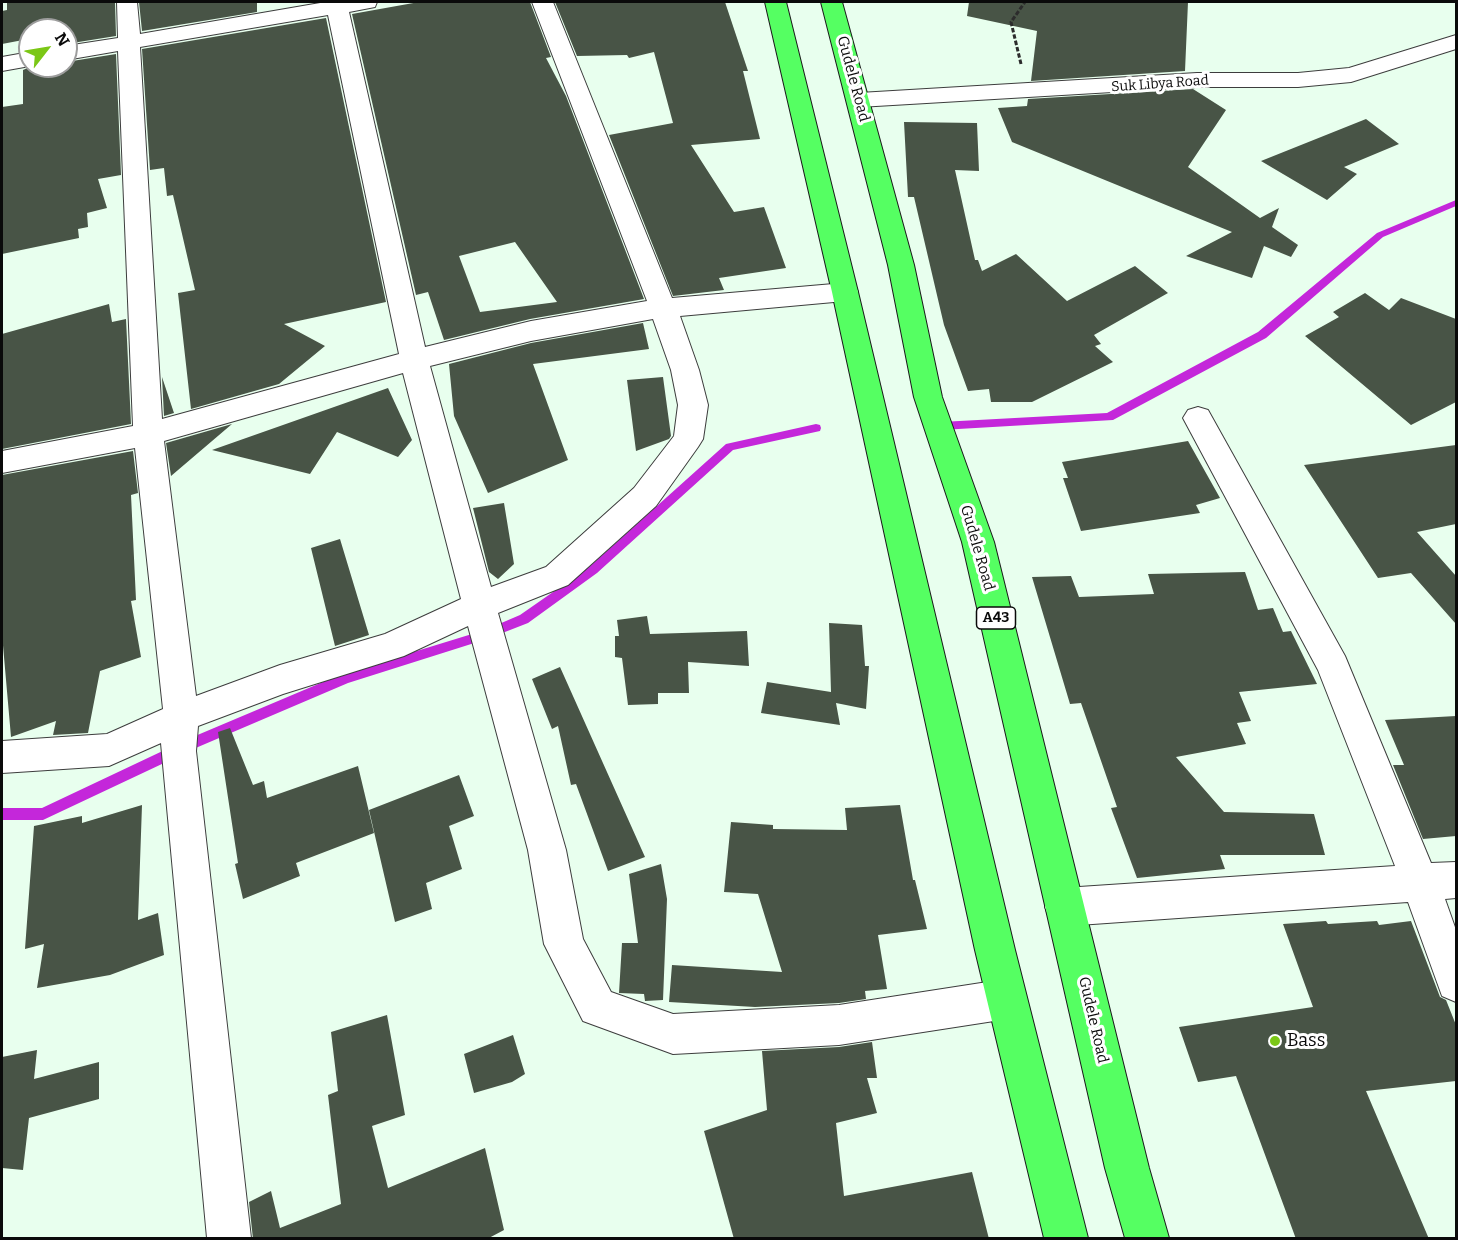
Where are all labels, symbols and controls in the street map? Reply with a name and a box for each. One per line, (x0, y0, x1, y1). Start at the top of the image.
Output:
north arrow (18, 18, 78, 78)
text: N (51, 29, 73, 50)
street label: Gudele Road (833, 34, 873, 124)
street label: Suk Libya Road (1111, 72, 1209, 96)
street label: Gudele Road (956, 503, 998, 593)
road number: A43 (976, 607, 1016, 629)
street label: Gudele Road (1074, 975, 1112, 1065)
place label: Bass (1287, 1030, 1325, 1052)
marker: Bass (1268, 1034, 1282, 1048)

